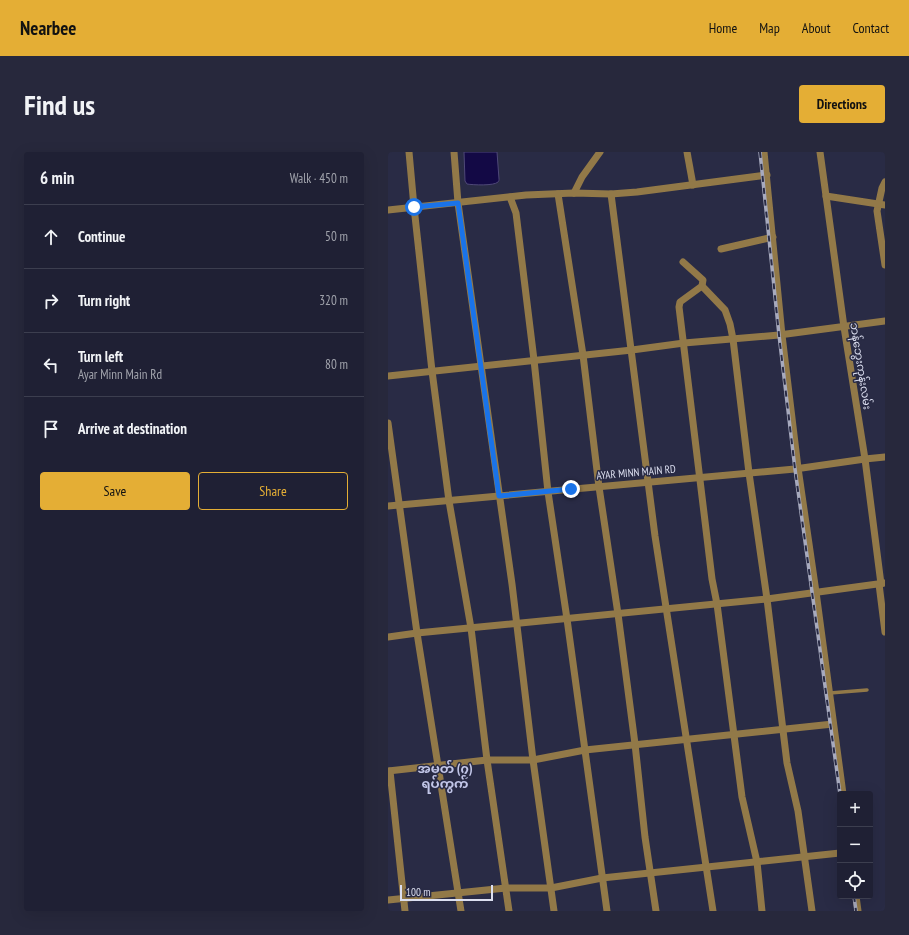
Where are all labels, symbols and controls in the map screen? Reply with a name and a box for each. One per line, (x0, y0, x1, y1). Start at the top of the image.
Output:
text: Nearbee (20, 16, 77, 40)
text: Home (709, 19, 737, 37)
text: Map (759, 19, 780, 37)
text: About (802, 19, 831, 37)
text: Contact (853, 19, 889, 37)
button: Directions (799, 85, 885, 123)
text: Find us (24, 86, 95, 123)
text: 6 min (40, 167, 74, 189)
text: Walk · 450 m (290, 170, 348, 187)
route start (405, 198, 423, 216)
icon: ahead (40, 226, 62, 248)
text: Continue (78, 227, 125, 246)
text: 50 m (325, 228, 348, 245)
icon: right (40, 290, 62, 312)
text: Turn right (78, 291, 130, 310)
text: 320 m (319, 292, 348, 309)
street label: ဘန်ဘွေးကုန်းလမ်း (845, 322, 875, 411)
text: Turn left (78, 347, 123, 366)
icon: left (40, 354, 62, 376)
text: 80 m (325, 356, 348, 373)
text: Ayar Minn Main Rd (78, 366, 162, 383)
icon: arrive (40, 418, 62, 440)
text: Arrive at destination (78, 419, 187, 438)
street label: AYAR MINN MAIN RD (596, 462, 676, 482)
button: Save (40, 472, 190, 510)
button: Share (198, 472, 348, 510)
route end (562, 480, 580, 498)
district label: အမှတ် (၇) ရပ်ကွက် (418, 759, 473, 794)
map controls (837, 791, 873, 899)
button: + (837, 791, 873, 827)
button: − (837, 827, 873, 863)
button: locate (837, 863, 873, 899)
scale bar (400, 883, 493, 902)
text: 100 m (406, 885, 430, 899)

